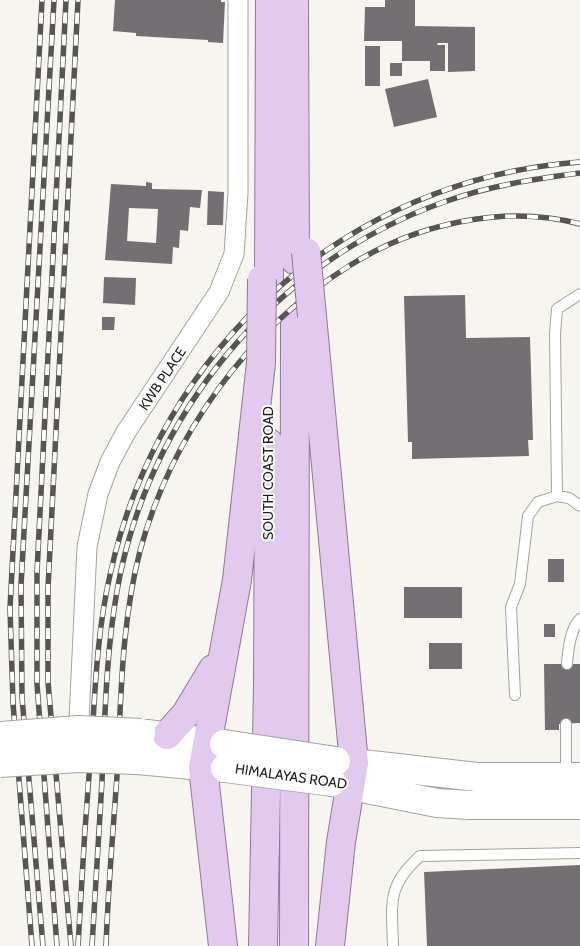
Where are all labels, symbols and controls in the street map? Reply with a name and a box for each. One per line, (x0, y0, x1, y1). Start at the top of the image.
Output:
street label: KWB PLACE (136, 344, 190, 414)
street label: SOUTH COAST ROAD (261, 406, 277, 540)
street label: HIMALAYAS ROAD (234, 761, 348, 793)

